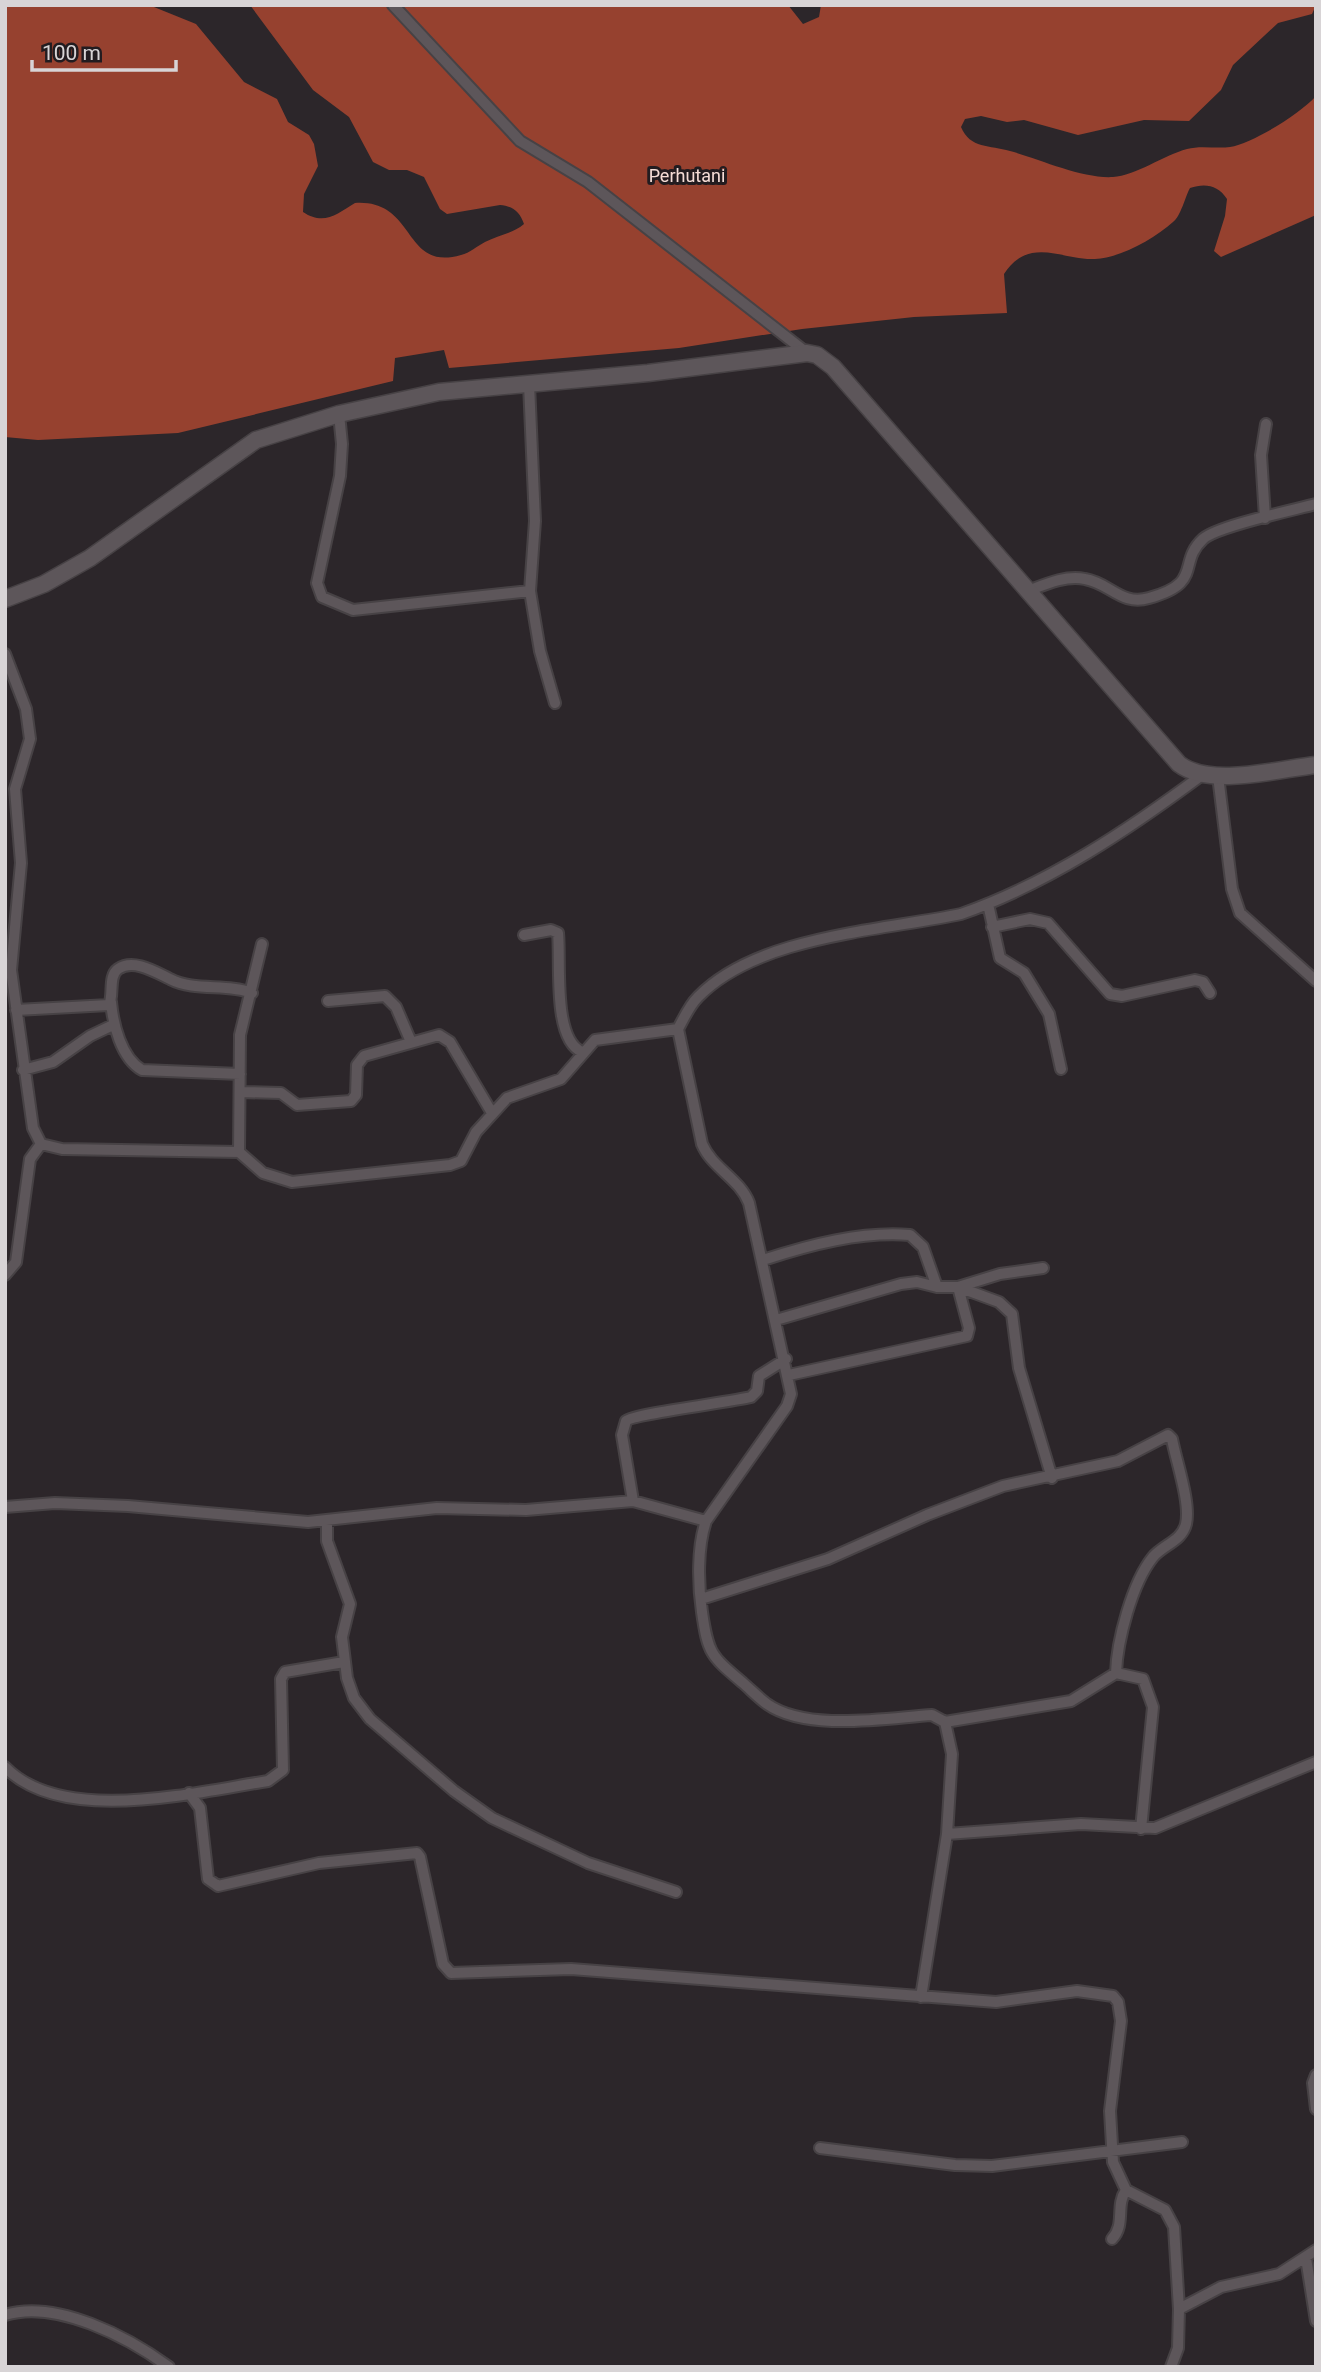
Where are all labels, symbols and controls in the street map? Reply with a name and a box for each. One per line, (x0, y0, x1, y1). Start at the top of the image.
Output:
scale bar (32, 28, 175, 72)
text: 100 m (42, 41, 101, 65)
park label: Perhutani (649, 165, 725, 186)

